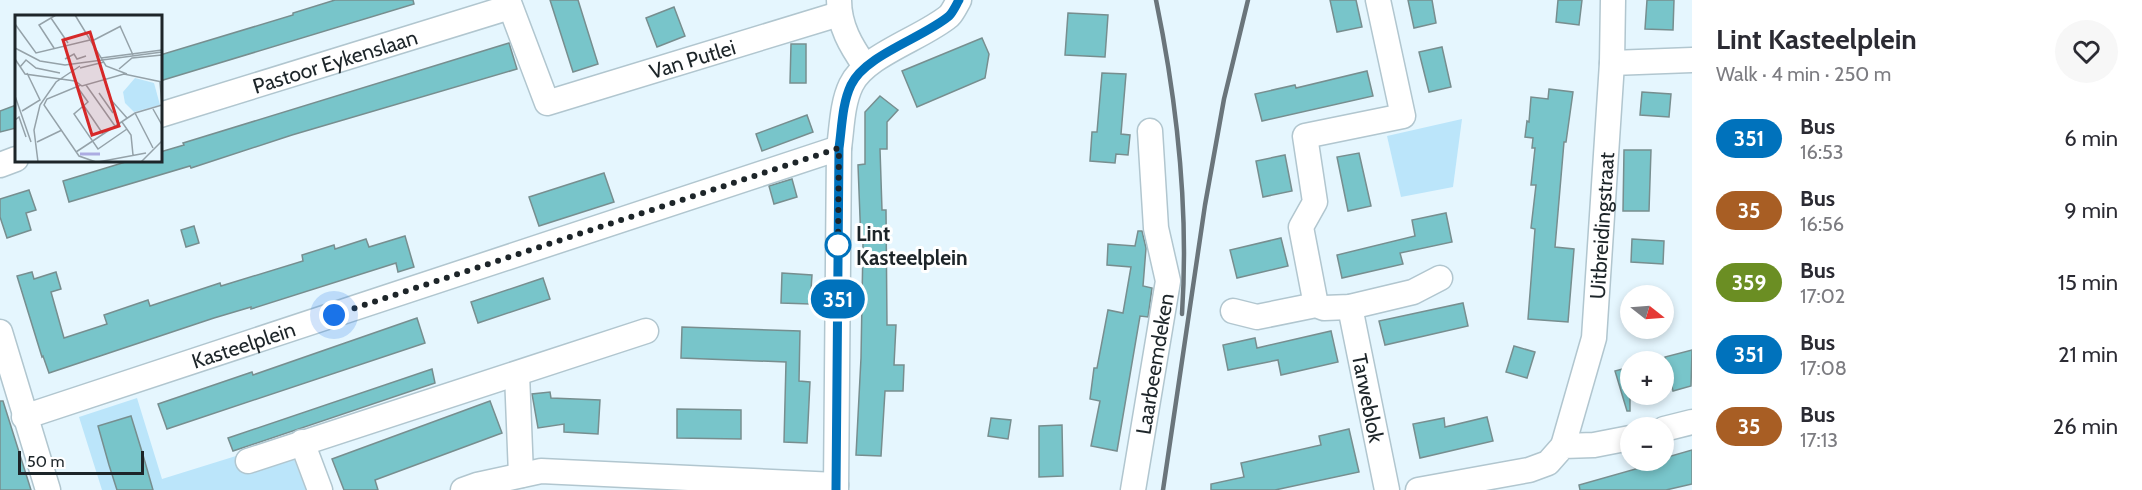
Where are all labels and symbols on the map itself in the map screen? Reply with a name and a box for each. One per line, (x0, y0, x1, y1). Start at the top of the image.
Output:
inset map (15, 15, 162, 162)
street label: Pastoor Eykenslaan (249, 24, 420, 98)
street label: Van Putlei (646, 34, 738, 84)
street label: Uitbreidingstraat (1584, 151, 1619, 300)
place label: Lint Kasteelplein (856, 221, 968, 270)
marker: Lint Kasteelplein (825, 232, 851, 258)
line badge: 351 (804, 280, 872, 318)
north arrow (1620, 285, 1674, 339)
street label: Laarbeemdeken (1130, 291, 1178, 436)
your location (319, 300, 349, 330)
street label: Kasteelplein (188, 316, 298, 373)
street label: Tarweblok (1347, 352, 1390, 445)
scale bar (18, 448, 144, 476)

